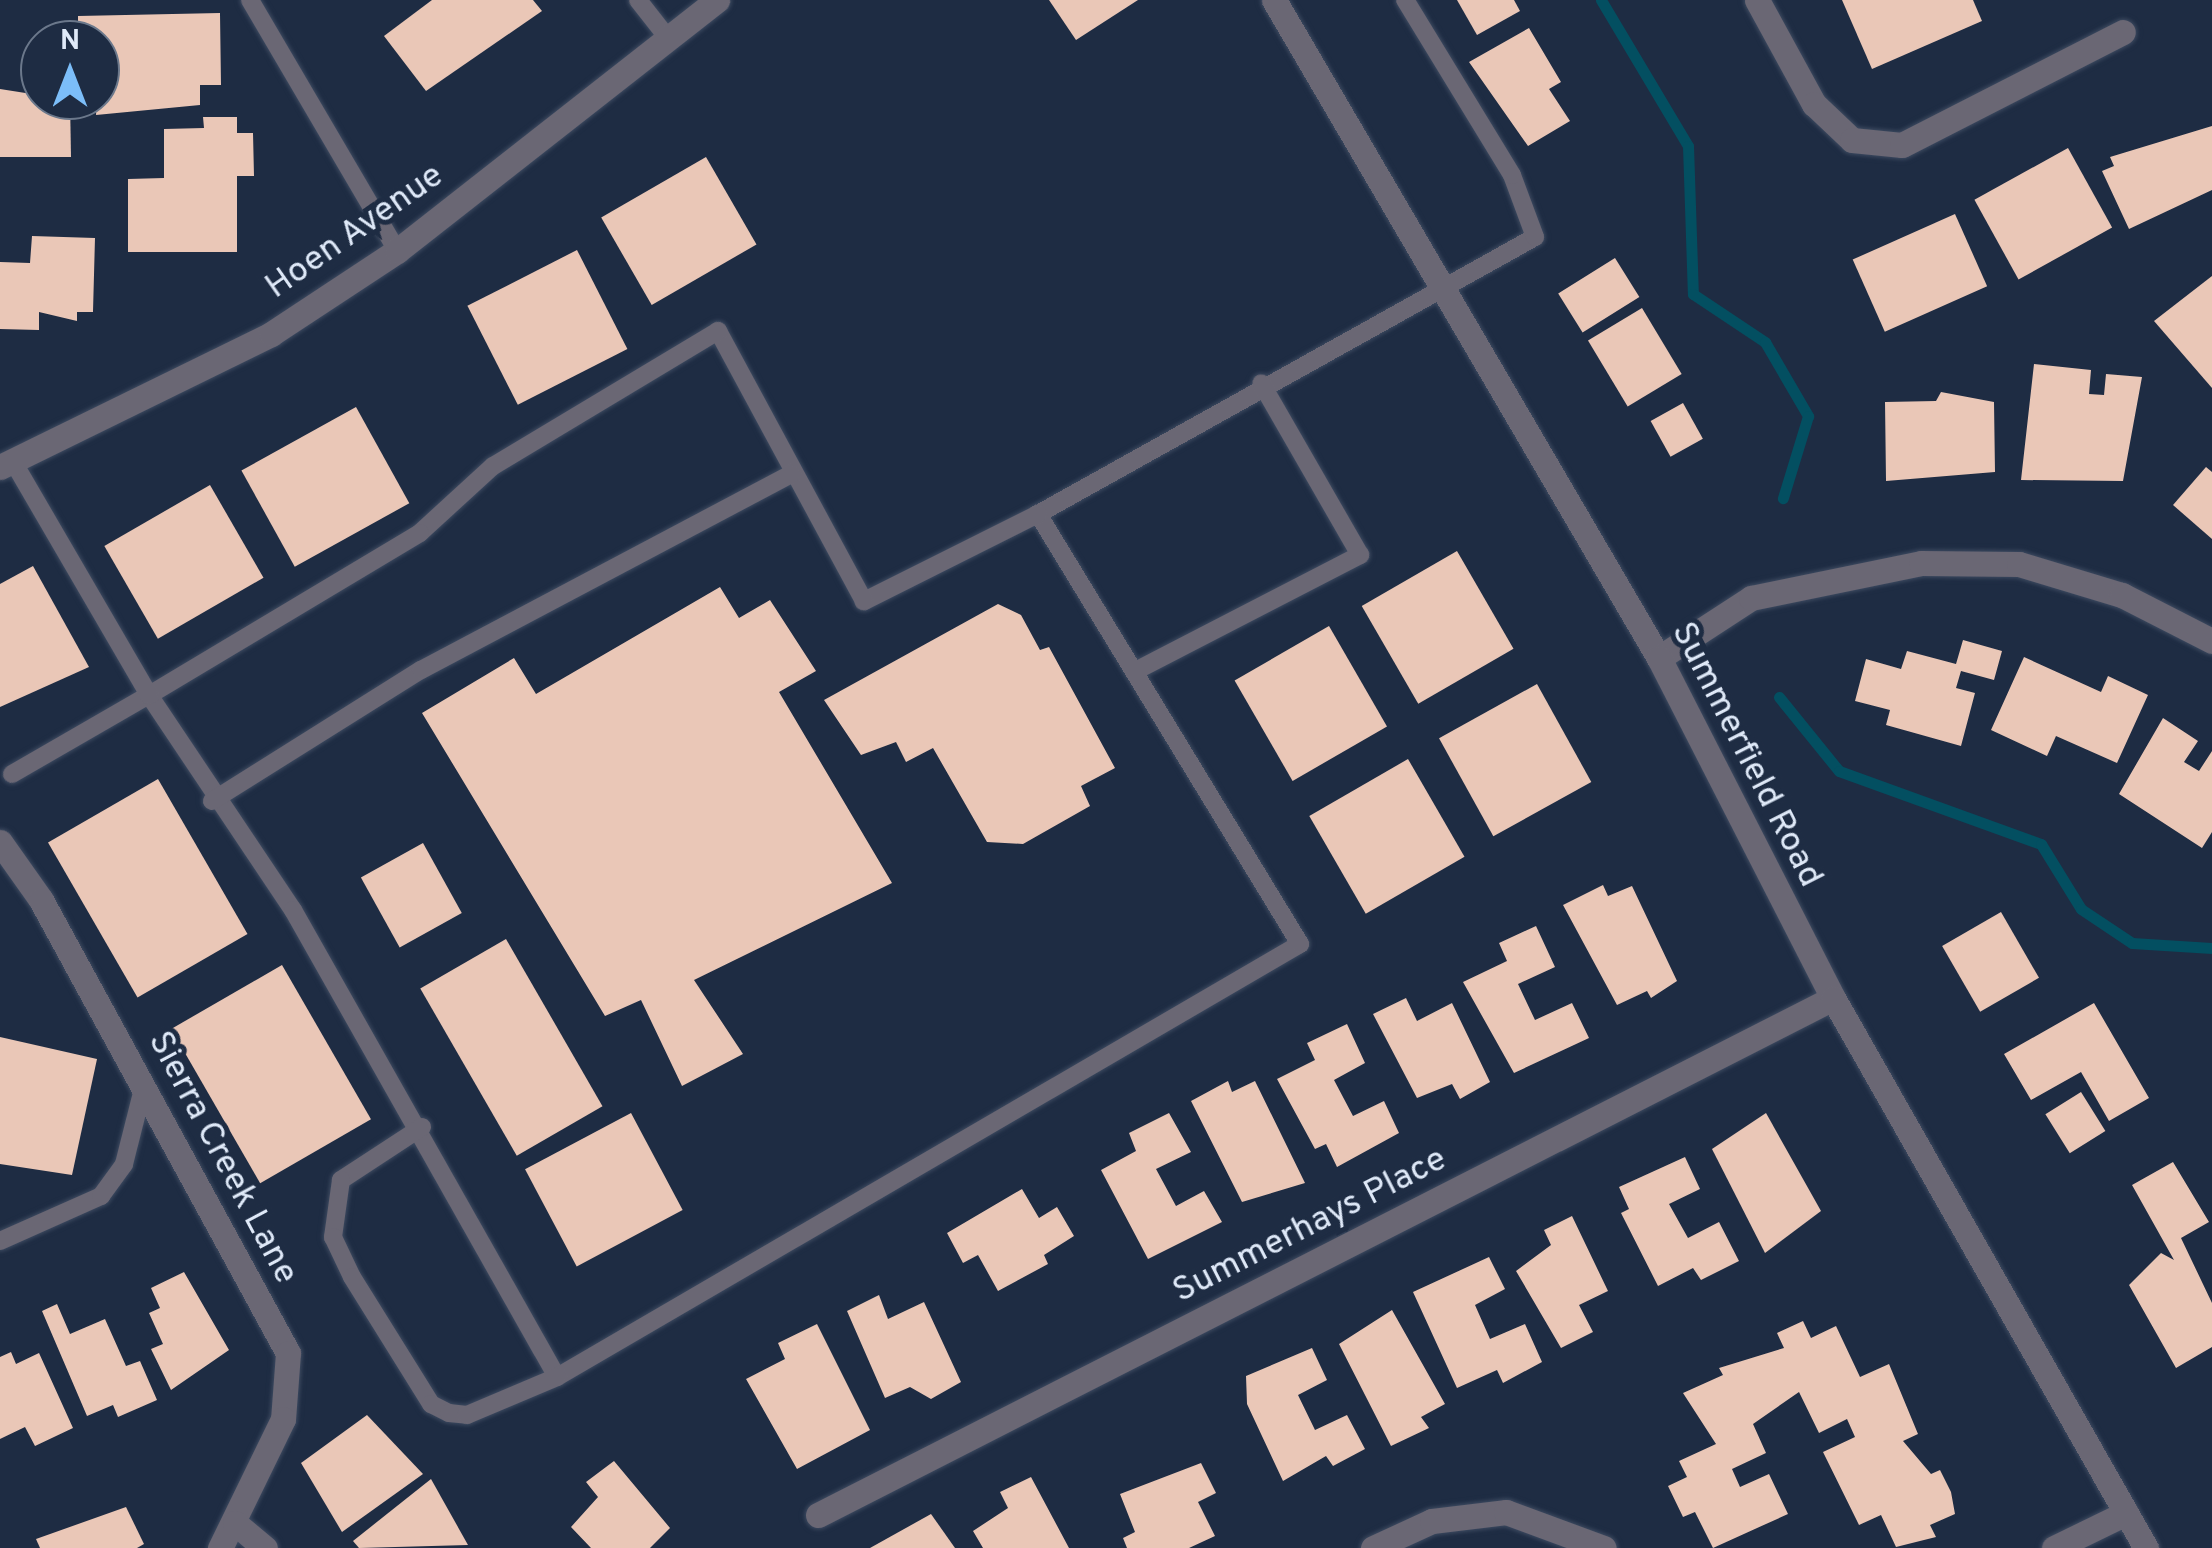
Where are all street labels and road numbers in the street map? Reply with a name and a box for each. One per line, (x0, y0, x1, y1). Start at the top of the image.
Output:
street label: Hoen Avenue (257, 155, 453, 309)
street label: Summerfield Road (1661, 616, 1831, 894)
street label: Sierra Creek Lane (138, 1025, 306, 1291)
street label: Summerhays Place (1166, 1139, 1454, 1313)

